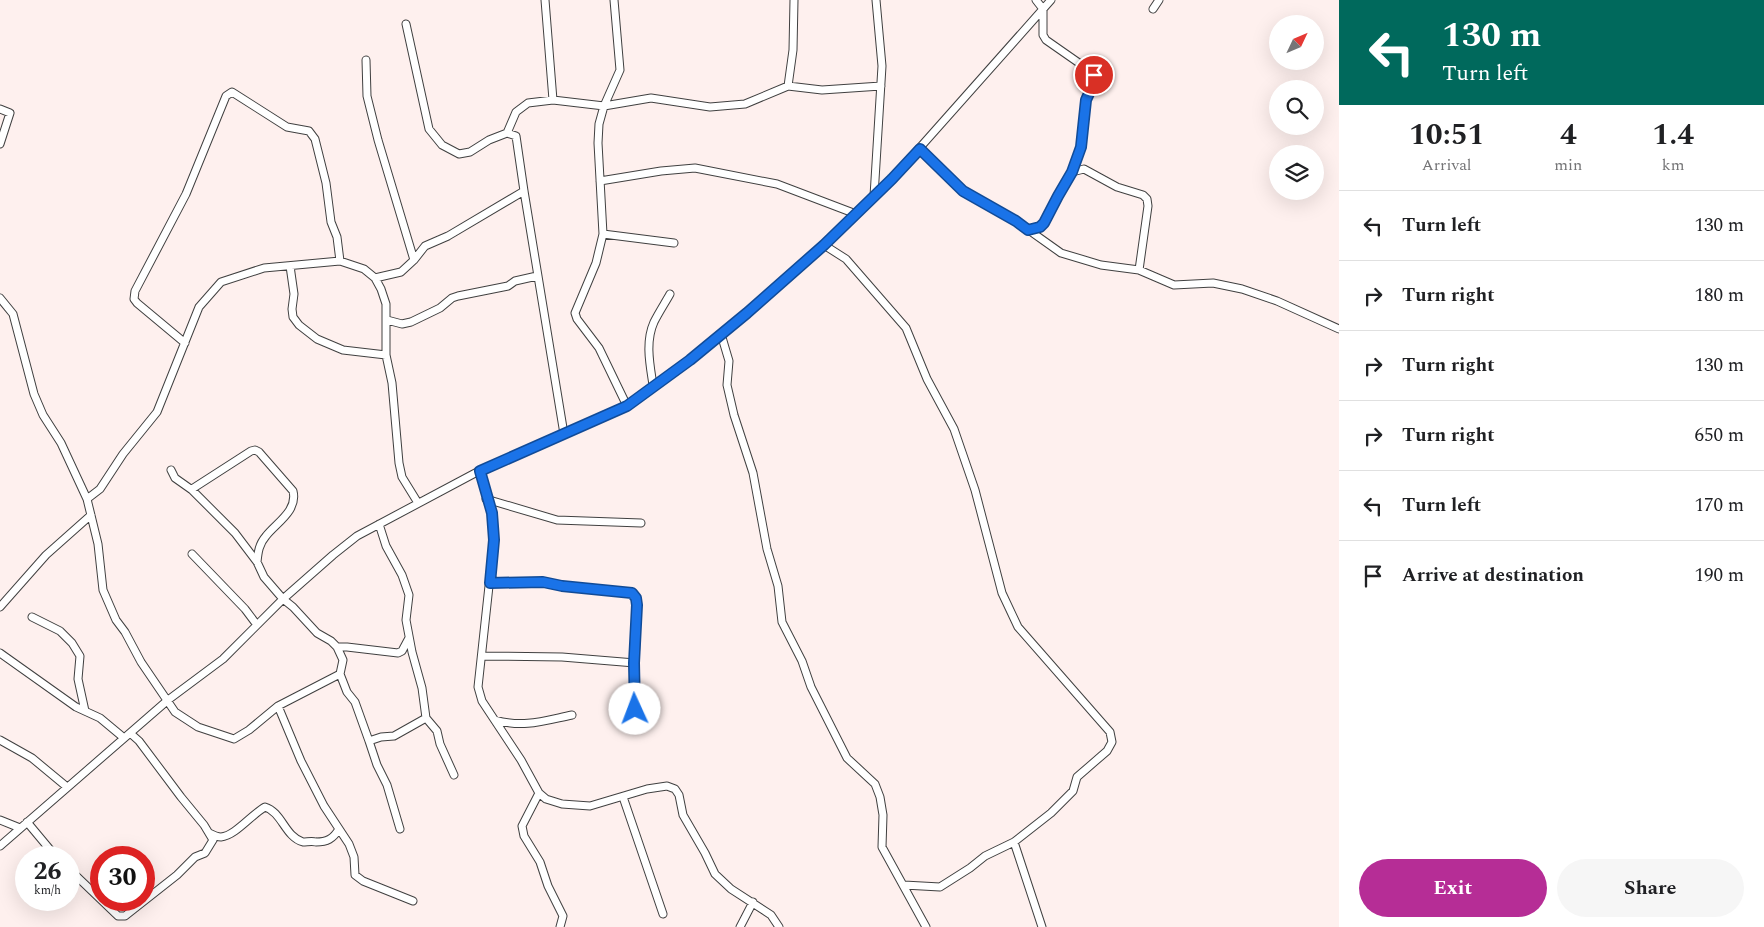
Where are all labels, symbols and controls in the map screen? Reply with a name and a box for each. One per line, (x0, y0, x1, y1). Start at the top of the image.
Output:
text: 130 m (1442, 9, 1541, 62)
north arrow (1269, 15, 1324, 70)
map controls (1269, 15, 1324, 200)
icon: left (1359, 20, 1424, 85)
pin (1073, 54, 1115, 96)
text: Turn left (1442, 57, 1528, 90)
icon: arrive (1080, 61, 1108, 89)
button: search (1269, 80, 1324, 135)
text: 10:51 (1409, 112, 1484, 158)
text: 4 (1560, 112, 1577, 158)
text: 1.4 (1652, 112, 1694, 158)
button: layers (1269, 145, 1324, 200)
text: Arrival (1422, 153, 1472, 177)
text: min (1554, 153, 1582, 177)
text: km (1662, 153, 1685, 177)
text: Turn left (1402, 211, 1481, 240)
text: 130 m (1694, 211, 1744, 240)
icon: left (1359, 212, 1387, 240)
text: Turn right (1402, 281, 1495, 310)
text: 180 m (1694, 281, 1744, 310)
icon: right (1359, 282, 1387, 310)
text: Turn right (1402, 351, 1495, 380)
text: 130 m (1694, 351, 1744, 380)
icon: right (1359, 352, 1387, 380)
text: Turn right (1402, 421, 1495, 450)
text: 650 m (1694, 421, 1744, 450)
icon: right (1359, 422, 1387, 450)
text: Turn left (1402, 491, 1481, 520)
text: 170 m (1694, 491, 1744, 520)
icon: left (1359, 492, 1387, 520)
text: Arrive at destination (1402, 561, 1584, 590)
text: 190 m (1694, 561, 1744, 590)
icon: arrive (1359, 562, 1387, 590)
position arrow (608, 682, 660, 734)
speed limit sign: 30 (90, 846, 155, 911)
text: 26 (33, 853, 62, 891)
button: Exit (1359, 859, 1547, 917)
button: Share (1557, 859, 1744, 917)
text: km/h (34, 881, 61, 900)

